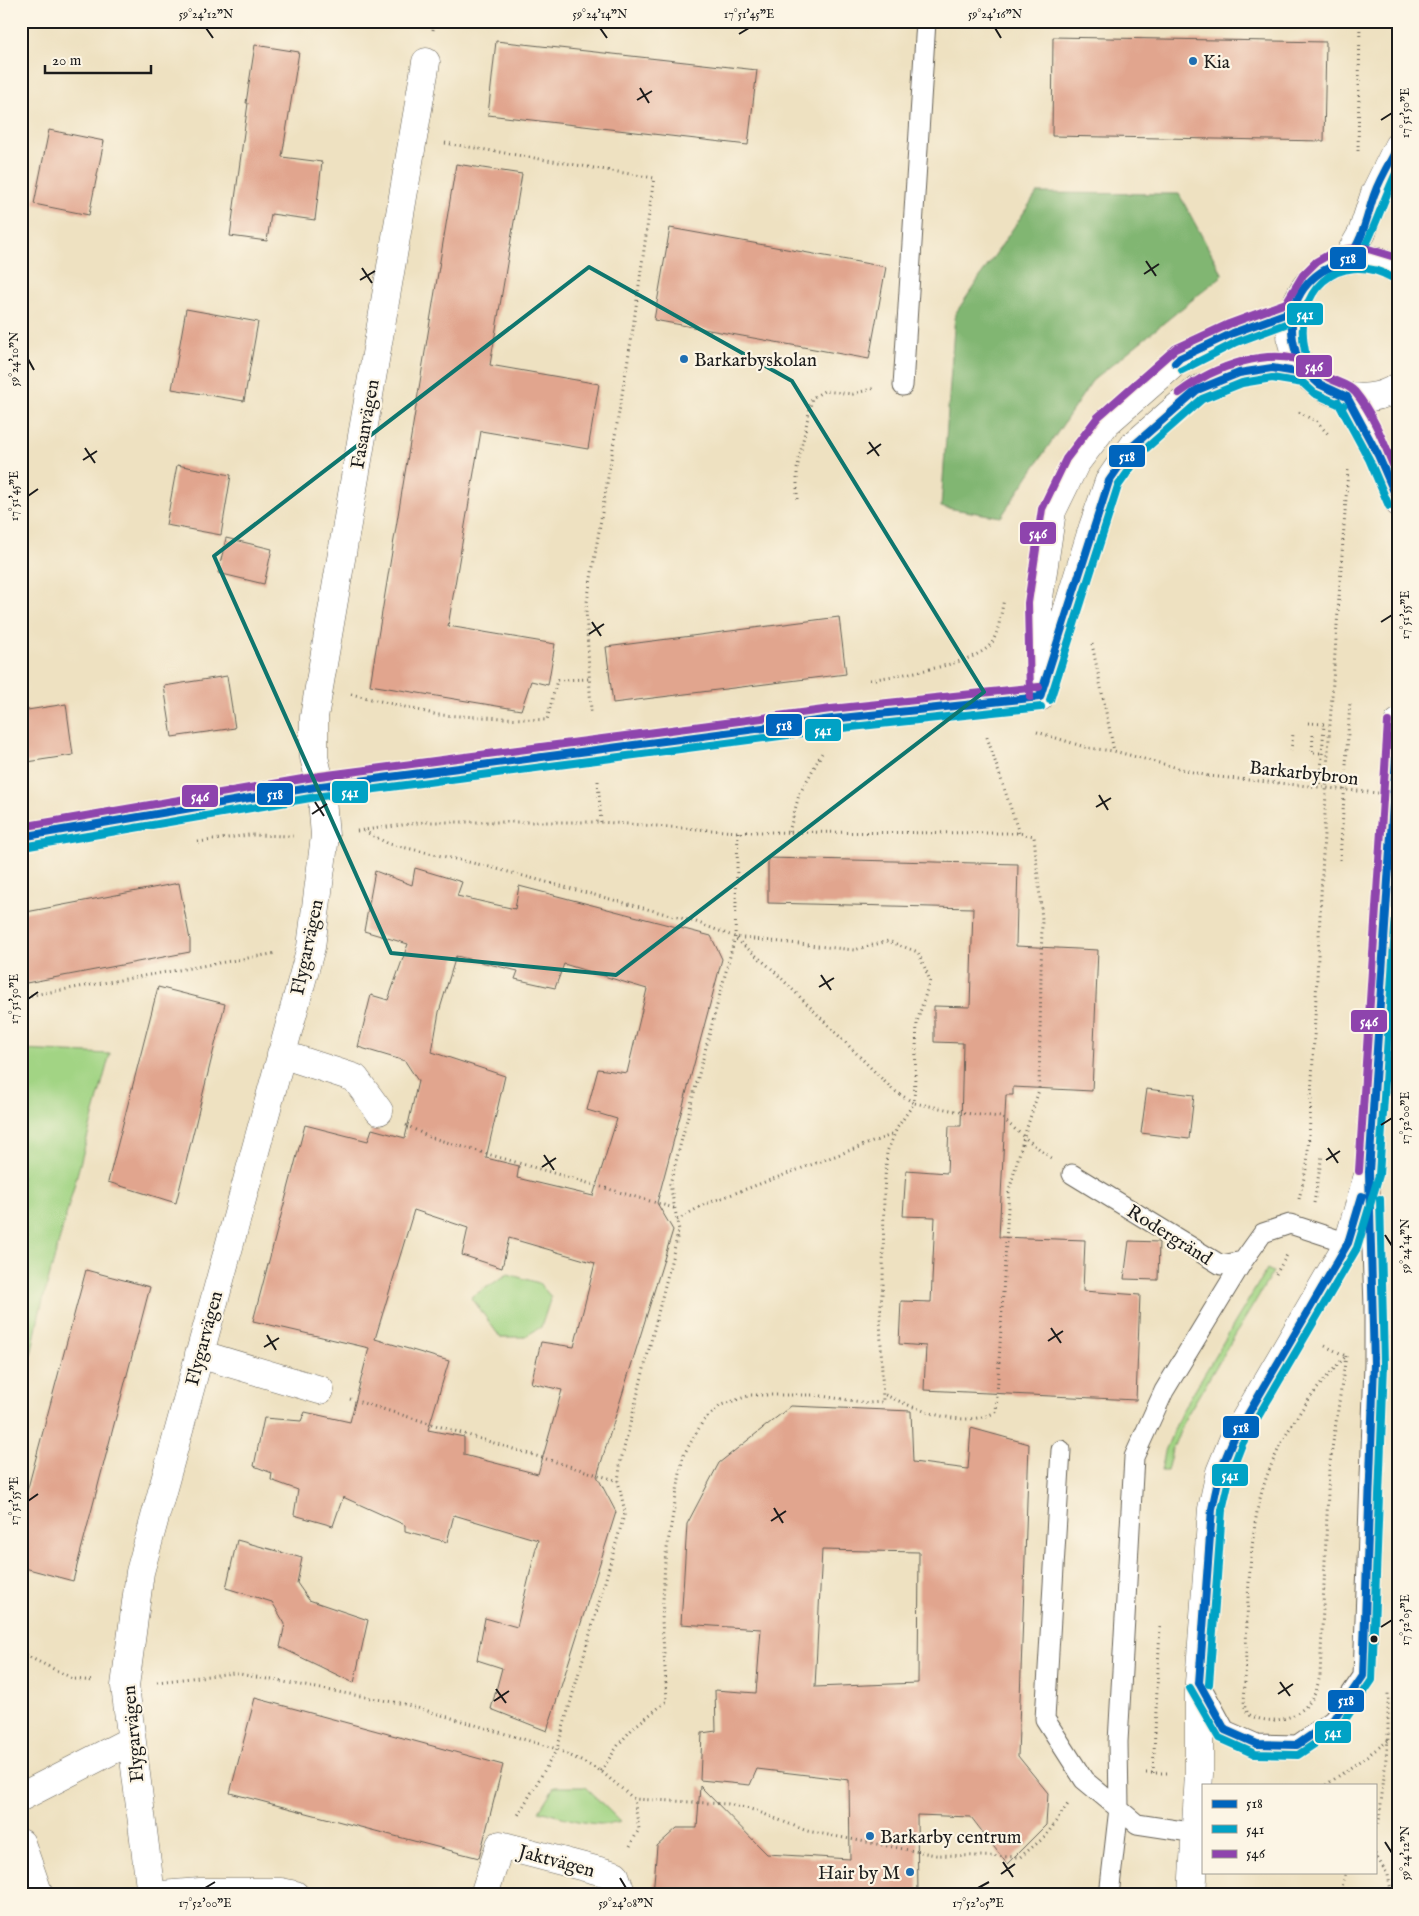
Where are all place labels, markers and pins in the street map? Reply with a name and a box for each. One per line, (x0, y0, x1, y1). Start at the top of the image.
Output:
place label: Kia (1203, 51, 1231, 75)
marker: Kia (1187, 55, 1199, 67)
place label: Barkarbyskolan (694, 349, 817, 373)
marker: Barkarbyskolan (678, 353, 690, 365)
unlabelled marker (1369, 1634, 1379, 1644)
place label: Barkarby centrum (880, 1826, 1022, 1850)
marker: Barkarby centrum (864, 1830, 876, 1842)
place label: Hair by M (818, 1862, 900, 1886)
marker: Hair by M (904, 1866, 916, 1878)

